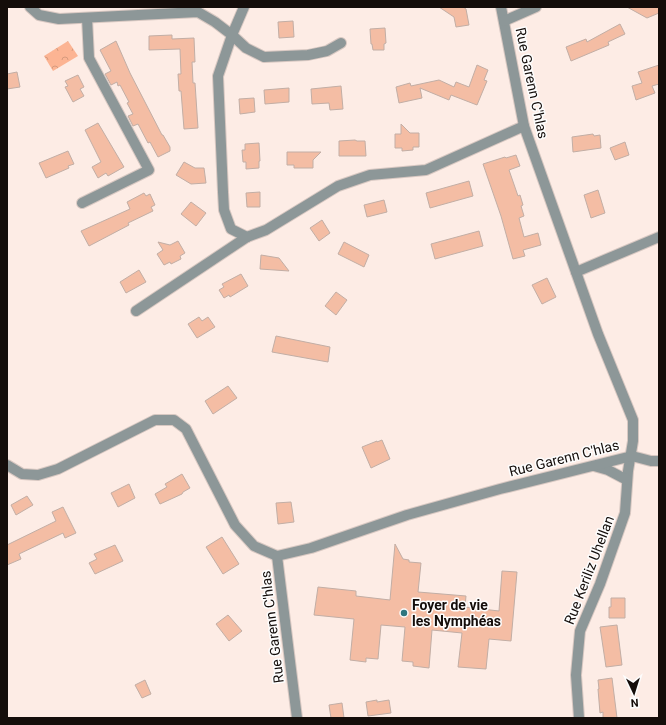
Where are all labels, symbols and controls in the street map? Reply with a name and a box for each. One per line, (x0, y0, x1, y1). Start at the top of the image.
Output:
street label: Rue Garenn C'hlas (512, 26, 552, 140)
street label: Rue Garenn C'hlas (507, 437, 621, 479)
street label: Rue Keriliz Uhellan (561, 513, 617, 627)
street label: Rue Garenn C'hlas (257, 570, 287, 684)
place label: Foyer de vie les Nymphéas (412, 597, 501, 629)
marker: Foyer de vie les Nymphéas (399, 608, 409, 618)
north arrow (614, 673, 654, 713)
text: N (630, 696, 639, 709)

